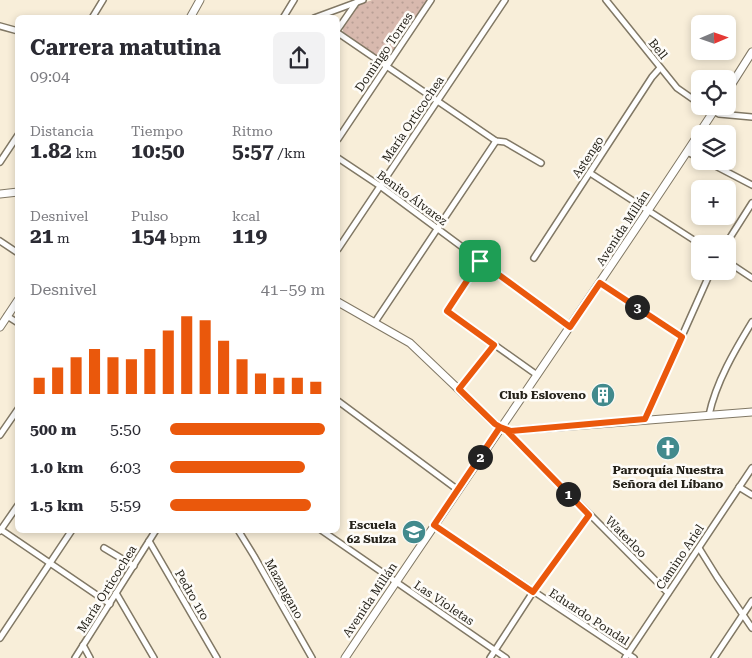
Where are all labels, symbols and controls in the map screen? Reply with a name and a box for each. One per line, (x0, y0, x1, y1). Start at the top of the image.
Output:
street label: Domingo Torres (352, 9, 416, 94)
north arrow (691, 15, 736, 60)
map controls (691, 15, 736, 280)
button: share (273, 32, 325, 84)
text: Carrera matutina (30, 35, 221, 60)
street label: Bell (646, 36, 671, 62)
text: 09:04 (30, 67, 70, 86)
button: locate (691, 70, 736, 115)
street label: María Orticochea (379, 73, 447, 165)
text: Distancia (30, 123, 94, 139)
text: Tiempo (131, 123, 183, 139)
text: Ritmo (232, 123, 273, 139)
button: layers (691, 125, 736, 170)
street label: Astengo (569, 134, 607, 180)
text: 1.82 (30, 139, 72, 163)
text: 10:50 (131, 139, 185, 163)
text: 5:57 (232, 139, 274, 163)
text: km (72, 145, 97, 161)
text: /km (274, 145, 306, 161)
street label: Benito Álvarez (374, 168, 450, 228)
button: + (691, 180, 736, 225)
street label: Avenida Millán (593, 187, 653, 268)
text: Desnivel (30, 208, 88, 224)
text: Pulso (131, 208, 168, 224)
text: kcal (232, 208, 260, 224)
text: 21 (30, 224, 54, 248)
text: 154 (131, 224, 166, 248)
text: 119 (232, 224, 267, 248)
text: m (54, 230, 70, 246)
text: bpm (166, 230, 201, 246)
button: − (691, 235, 736, 280)
pin (459, 240, 501, 282)
icon: arrive (466, 247, 494, 275)
text: Desnivel (30, 280, 97, 299)
text: 41–59 m (261, 280, 325, 299)
pin: 3 (624, 294, 650, 320)
text: 3 (634, 299, 641, 315)
building icon: Club Esloveno (590, 382, 616, 408)
place label: Club Esloveno (499, 388, 586, 402)
text: 500 m (30, 420, 76, 439)
text: 5:50 (110, 420, 141, 439)
church icon: Parroquía Nuestra Señora del Líbano (655, 435, 681, 461)
pin: 2 (468, 444, 492, 470)
text: 2 (477, 449, 484, 465)
text: 1.0 km (30, 458, 83, 477)
text: 6:03 (110, 458, 141, 477)
place label: Parroquía Nuestra Señora del Líbano (612, 463, 724, 491)
pin: 1 (556, 482, 580, 506)
text: 1 (565, 486, 572, 502)
text: 1.5 km (30, 496, 83, 515)
text: 5:59 (110, 496, 141, 515)
street label: Waterloo (603, 514, 649, 560)
place label: Escuela 62 Suiza (347, 518, 396, 546)
school or university icon: Escuela 62 Suiza (401, 519, 427, 545)
street label: Camino Ariel (653, 522, 707, 592)
street label: María Orticochea (74, 542, 140, 635)
street label: Mazangano (262, 557, 306, 621)
street label: Avenida Millán (340, 560, 400, 640)
street label: Pedro 1ro (172, 567, 212, 623)
street label: Las Violetas (411, 578, 477, 628)
street label: Eduardo Pondal (546, 586, 632, 648)

